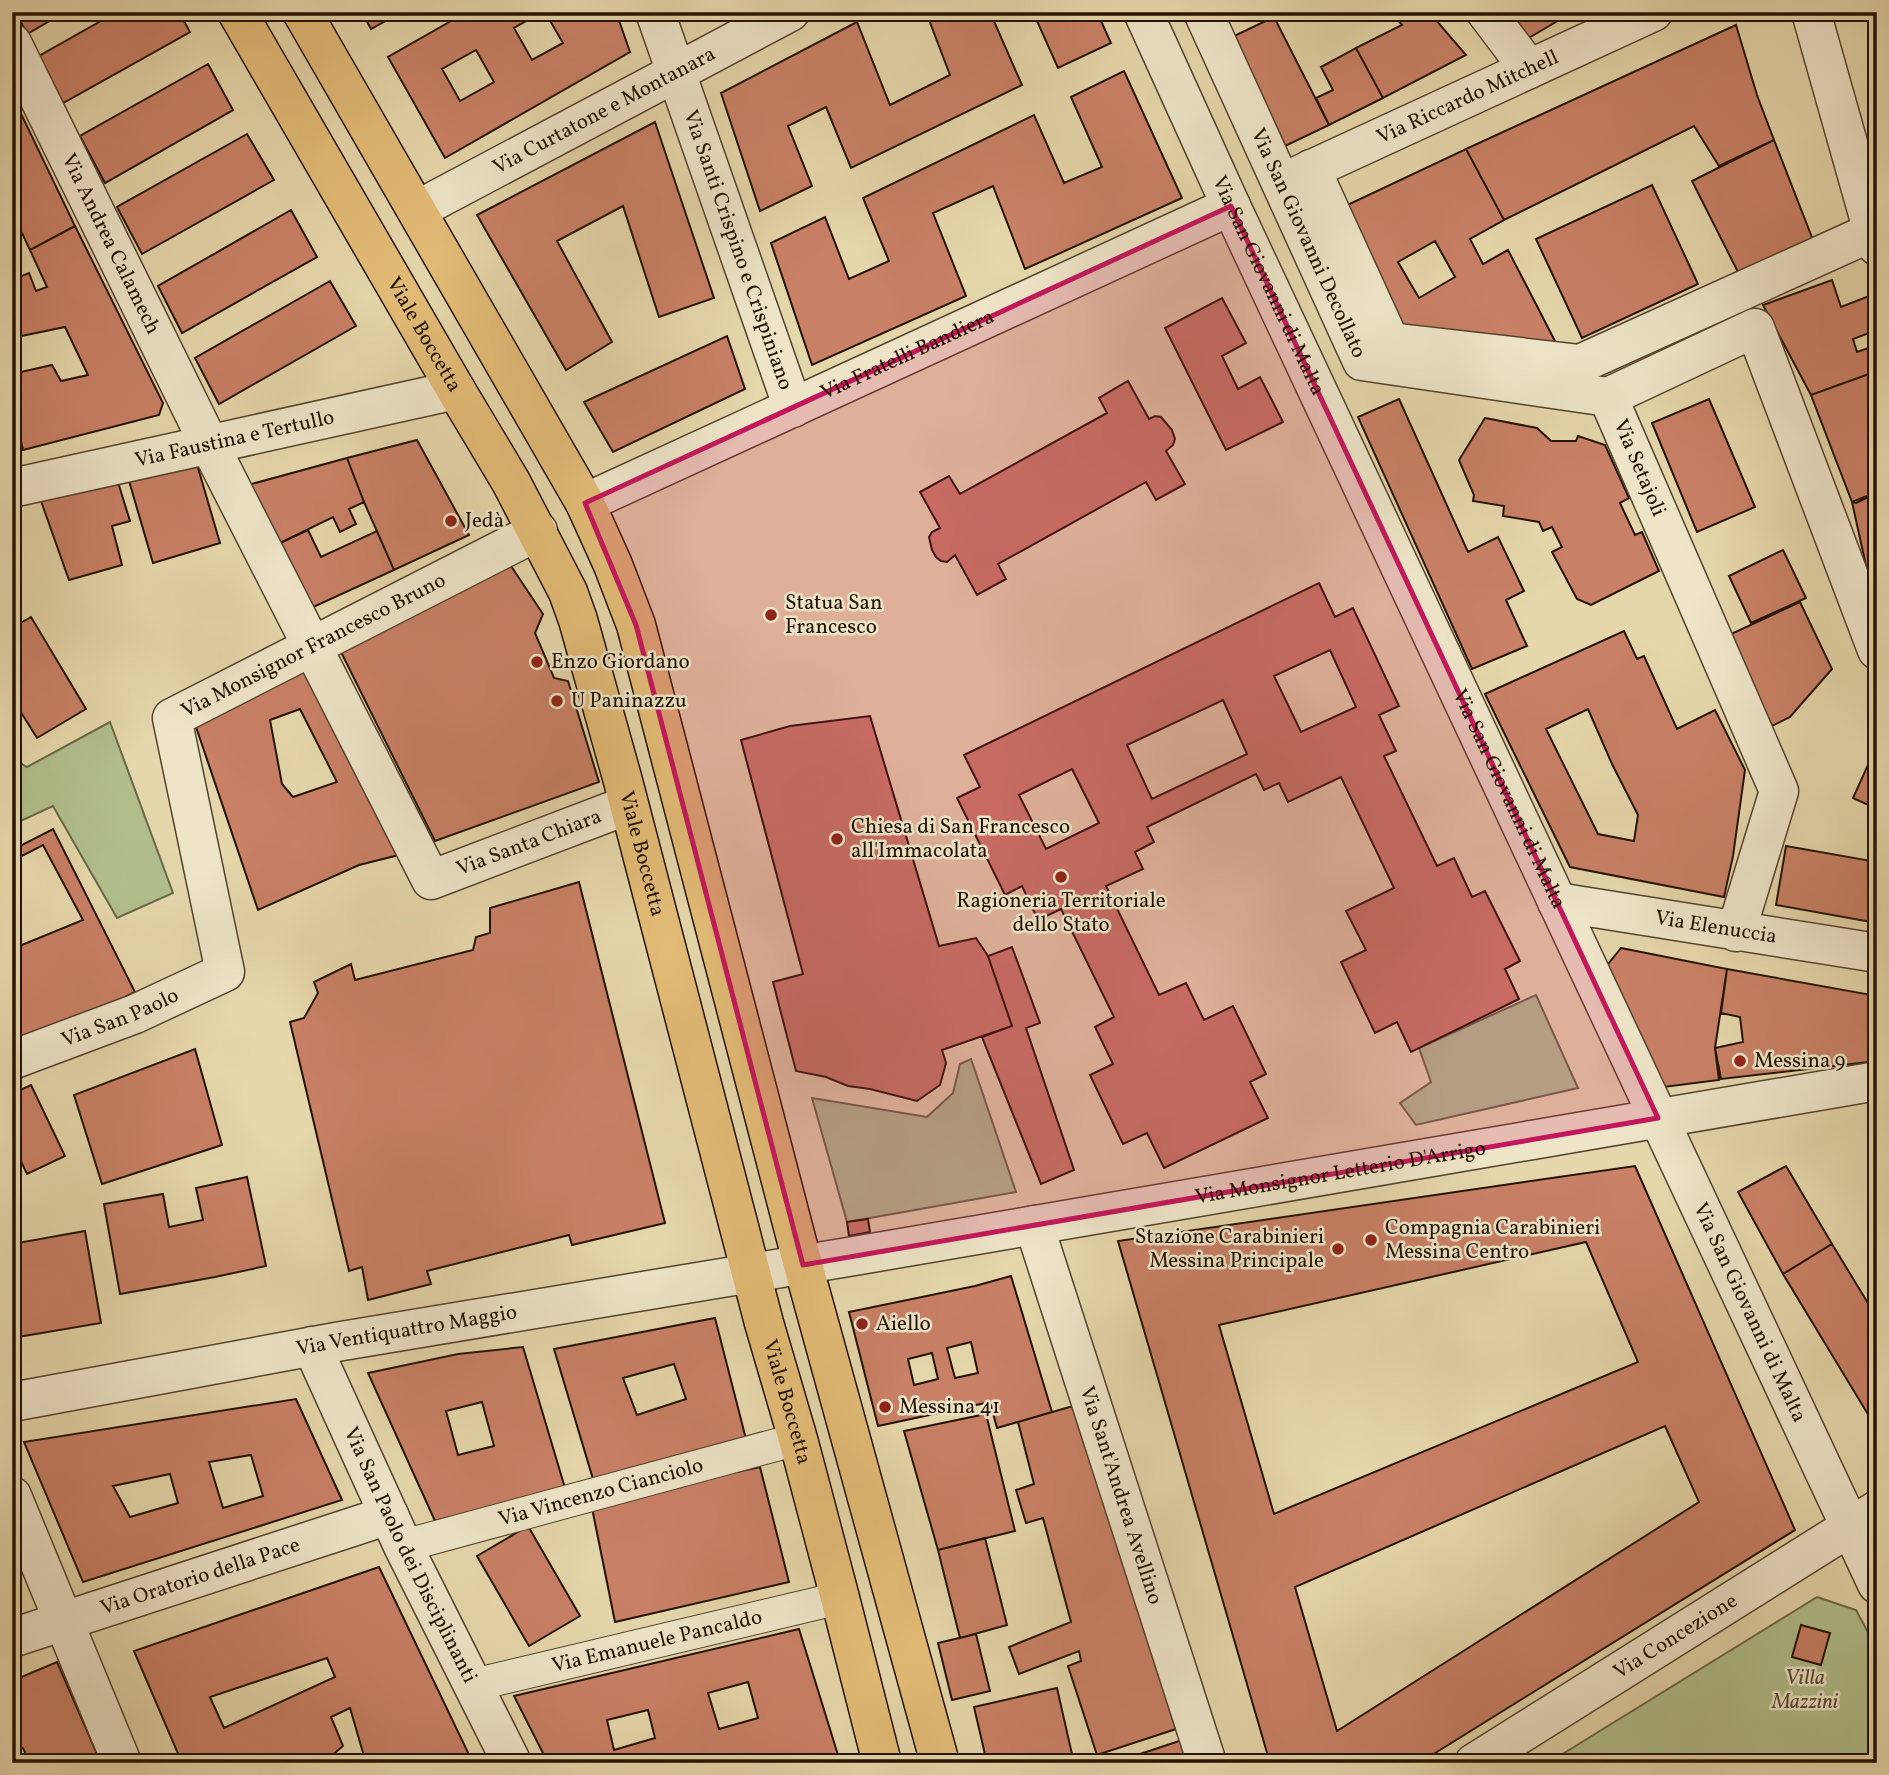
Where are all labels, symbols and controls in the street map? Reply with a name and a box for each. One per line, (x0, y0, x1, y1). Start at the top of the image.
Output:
street label: Via Curtatone e Montanara (488, 40, 721, 182)
street label: Via Riccardo Mitchell (1372, 43, 1563, 152)
street label: Via Santi Crispino e Crispiniano (676, 106, 800, 394)
street label: Via San Giovanni Decollato (1243, 123, 1373, 363)
street label: Via Andrea Calamech (54, 149, 167, 339)
street label: Via San Giovanni di Malta (1205, 171, 1332, 400)
street label: Viale Boccetta (379, 272, 469, 398)
street label: Via Fratelli Bandiera (816, 302, 999, 407)
street label: Via Faustina e Tertullo (132, 403, 337, 475)
street label: Via Setajoli (1605, 415, 1673, 521)
place label: Jedà (465, 507, 504, 536)
marker: Jedà (443, 513, 459, 529)
street label: Via Monsignor Francesco Bruno (176, 566, 451, 725)
place label: Statua San Francesco (785, 589, 883, 642)
marker: Statua San Francesco (763, 607, 779, 623)
place label: Enzo Giordano (551, 648, 690, 677)
marker: Enzo Giordano (529, 654, 545, 670)
street label: Via San Giovanni di Malta (1445, 684, 1573, 914)
place label: U Paninazzu (571, 687, 687, 716)
marker: U Paninazzu (549, 693, 565, 709)
street label: Viale Boccetta (612, 788, 672, 920)
street label: Via Santa Chiara (452, 802, 606, 883)
place label: Chiesa di San Francesco all'Immacolata (851, 813, 1070, 866)
marker: Chiesa di San Francesco all'Immacolata (829, 831, 845, 847)
marker: Ragioneria Territoriale dello Stato (1053, 869, 1069, 885)
place label: Ragioneria Territoriale dello Stato (956, 887, 1166, 940)
street label: Via Elenuccia (1653, 903, 1779, 951)
street label: Via San Paolo (57, 981, 184, 1055)
place label: Messina 9 (1754, 1047, 1846, 1076)
marker: Messina 9 (1732, 1053, 1748, 1069)
street label: Via Monsignor Letterio D'Arrigo (1193, 1134, 1488, 1212)
street label: Via San Giovanni di Malta (1686, 1198, 1814, 1427)
place label: Compagnia Carabinieri Messina Centro (1385, 1214, 1600, 1267)
place label: Stazione Carabinieri Messina Principale (1135, 1223, 1324, 1276)
marker: Compagnia Carabinieri Messina Centro (1363, 1232, 1379, 1248)
marker: Stazione Carabinieri Messina Principale (1330, 1241, 1346, 1257)
street label: Via Ventiquattro Maggio (294, 1298, 519, 1364)
place label: Aiello (876, 1310, 931, 1339)
marker: Aiello (854, 1316, 870, 1332)
street label: Viale Boccetta (755, 1336, 819, 1467)
street label: Via Sant'Andrea Avellino (1072, 1382, 1170, 1608)
place label: Messina 41 (899, 1393, 1000, 1422)
marker: Messina 41 (877, 1399, 893, 1415)
street label: Via San Paolo dei Disciplinanti (336, 1422, 484, 1688)
street label: Via Vincenzo Cianciolo (495, 1451, 706, 1534)
street label: Via Oratorio della Pace (97, 1530, 304, 1623)
street label: Via Concezione (1608, 1586, 1743, 1686)
street label: Via Emanuele Pancaldo (549, 1602, 765, 1680)
park label: Villa Mazzini (1771, 1664, 1839, 1717)

